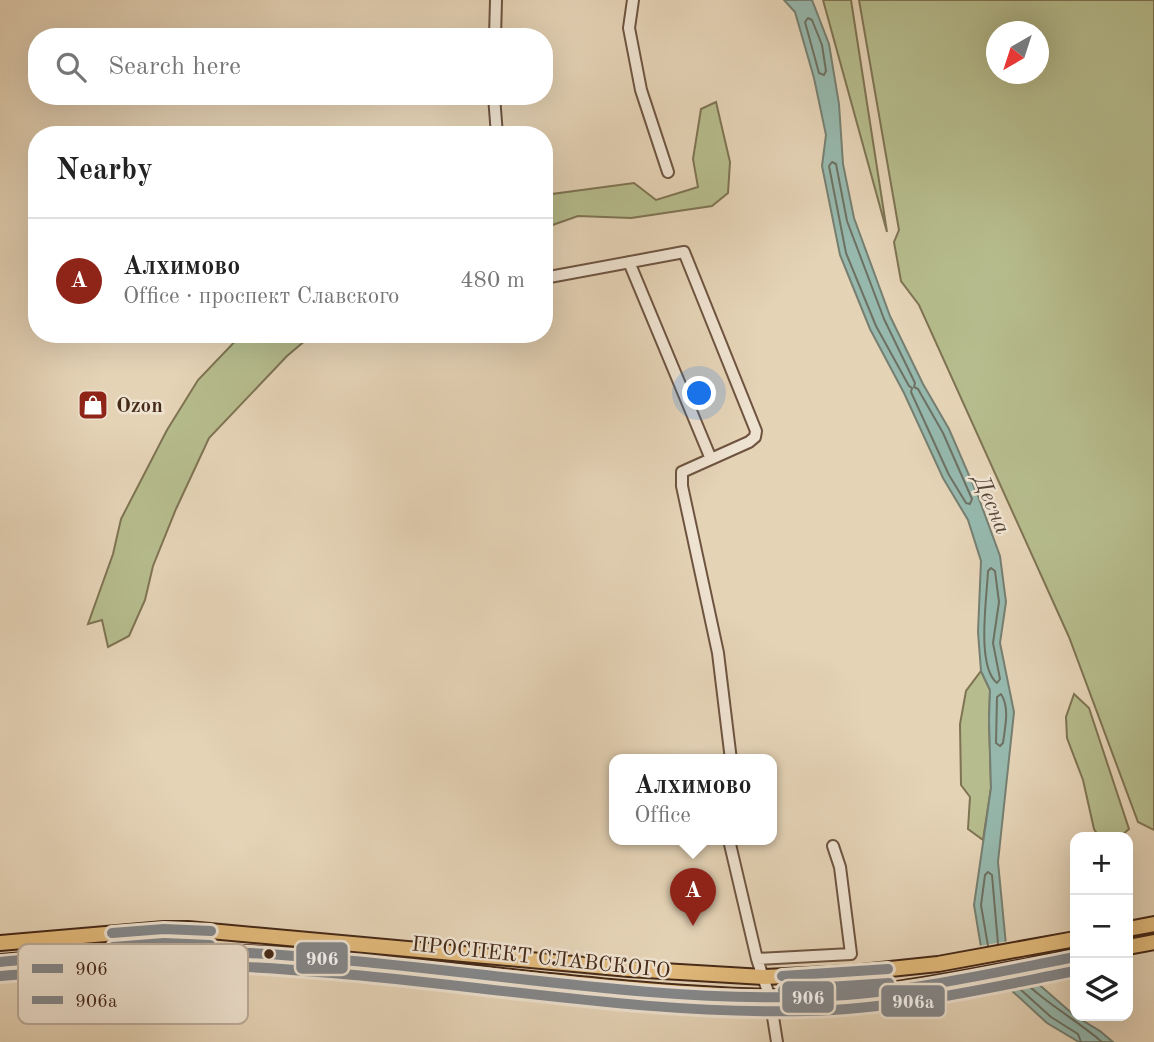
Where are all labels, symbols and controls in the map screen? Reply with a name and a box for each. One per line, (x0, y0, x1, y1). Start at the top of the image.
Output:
north arrow (986, 21, 1049, 84)
search box (28, 28, 553, 105)
icon: search (52, 48, 90, 86)
text: Search here (108, 54, 241, 80)
text: Nearby (56, 156, 153, 186)
text: Алхимово (123, 254, 240, 280)
text: A (70, 269, 88, 292)
text: 480 m (460, 269, 525, 292)
text: Office · проспект Славского (123, 285, 399, 308)
your location (682, 376, 716, 410)
shop icon: Ozon (76, 388, 110, 422)
place label: Ozon (116, 396, 163, 417)
water label: Десна (967, 469, 1014, 538)
popup (609, 754, 777, 845)
text: Алхимово (634, 773, 752, 799)
text: Office (634, 804, 691, 827)
map controls (1070, 832, 1133, 1021)
button: + (1070, 832, 1133, 895)
pin: A (670, 868, 716, 926)
button: − (1070, 895, 1133, 958)
street label: ПРОСПЕКТ СЛАВСКОГО (410, 934, 671, 983)
line badge: 906 (295, 941, 349, 975)
legend (18, 944, 248, 1024)
unlabelled marker (262, 947, 276, 961)
text: 906 (305, 951, 339, 970)
button: layers (1070, 958, 1133, 1021)
text: 906 (75, 961, 108, 980)
line badge: 906 (781, 980, 835, 1014)
line badge: 906а (880, 984, 946, 1018)
text: 906 (791, 990, 825, 1009)
text: 906а (75, 993, 118, 1012)
text: 906а (892, 994, 935, 1013)

